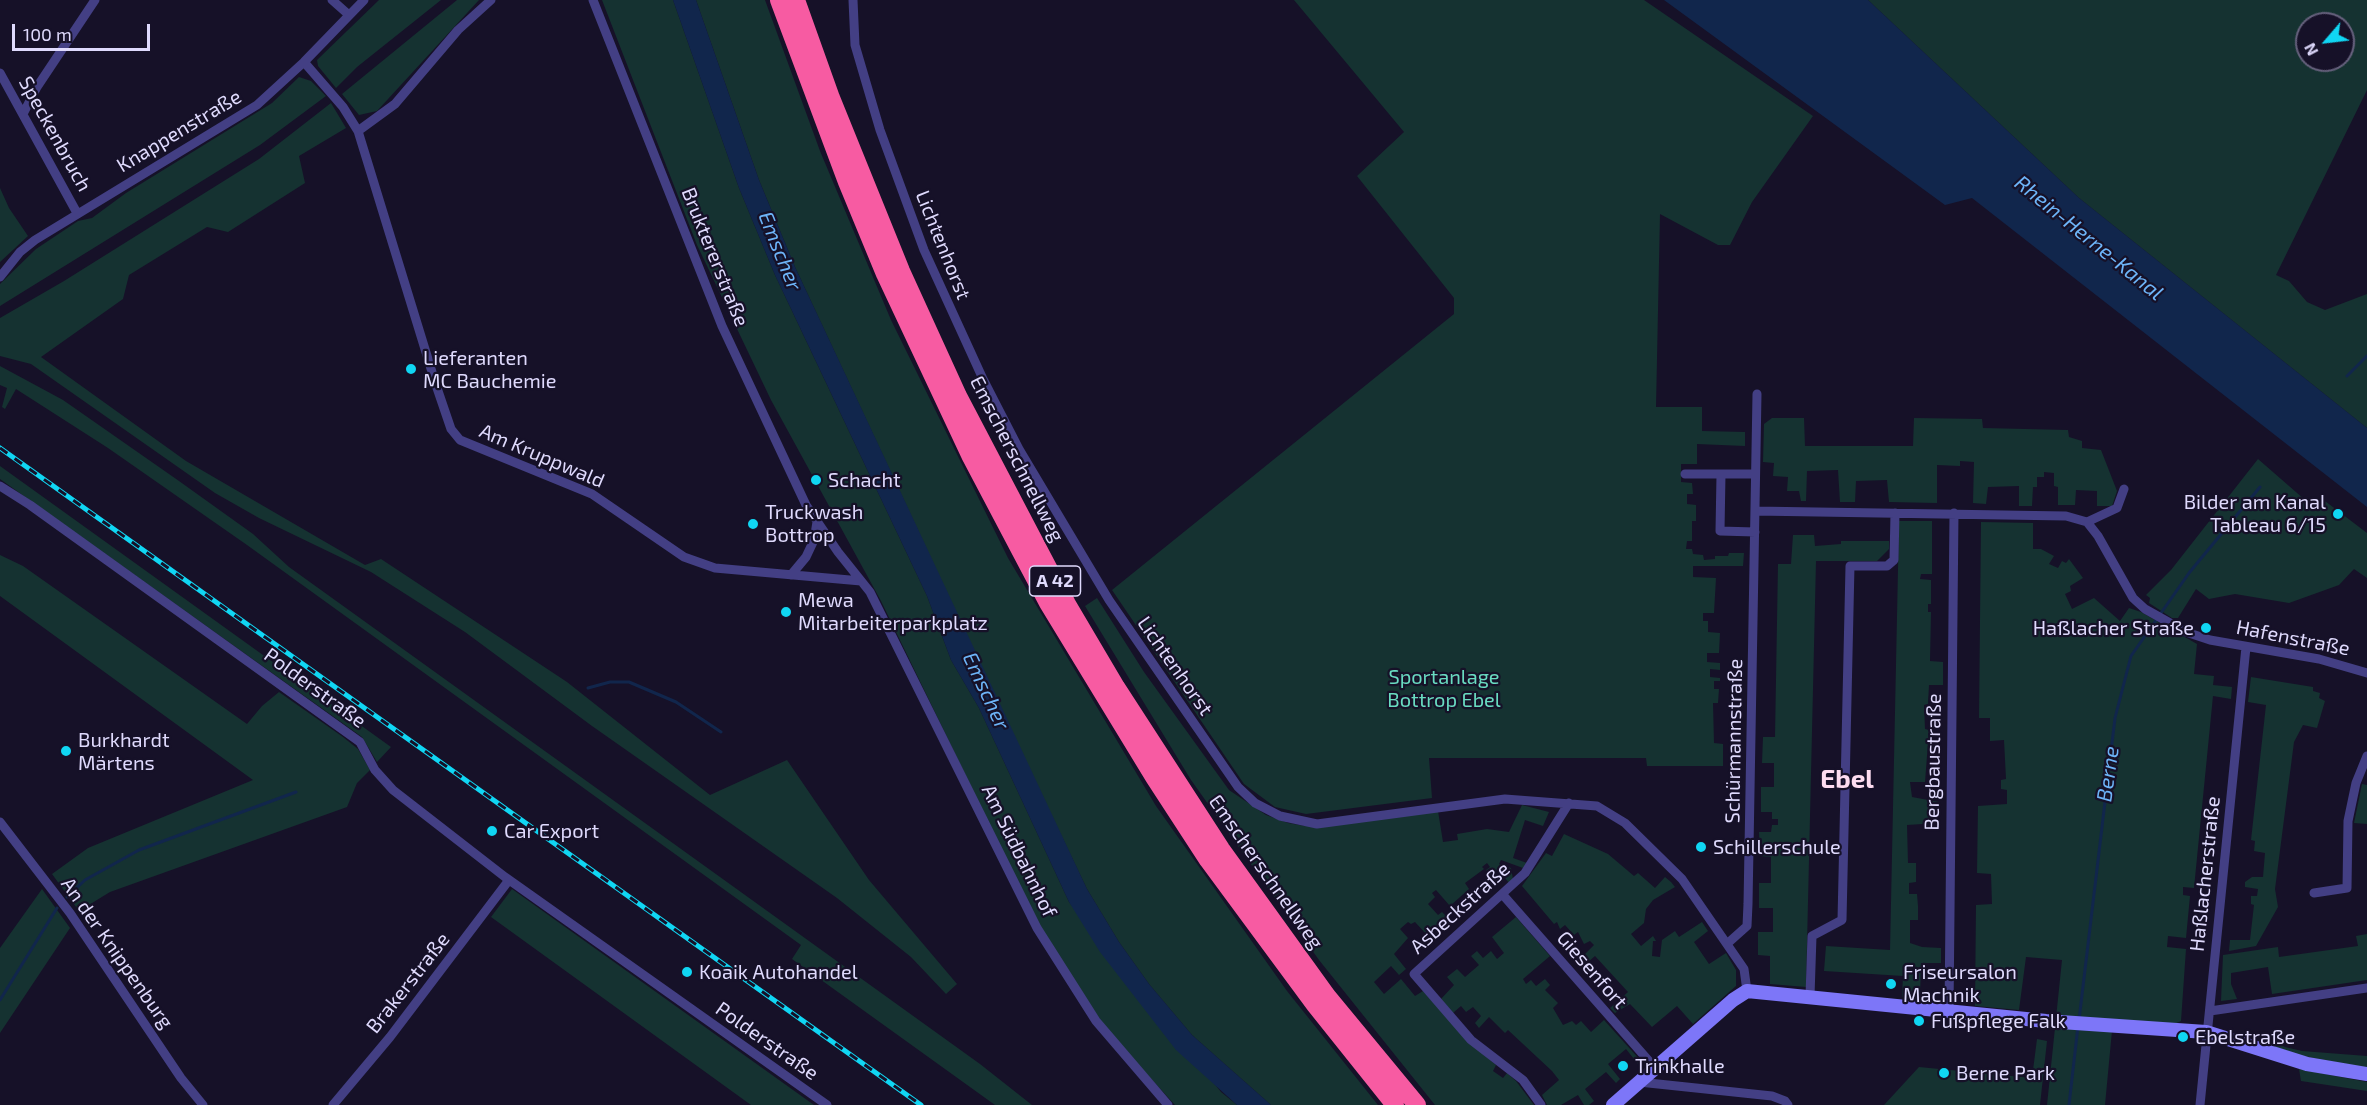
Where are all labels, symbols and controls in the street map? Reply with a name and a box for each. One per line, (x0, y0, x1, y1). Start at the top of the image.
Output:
scale bar (15, 12, 153, 50)
north arrow (2295, 12, 2355, 72)
text: 100 m (23, 23, 72, 45)
text: N (2299, 40, 2322, 59)
street label: Speckenbruch (14, 72, 96, 196)
street label: Knappenstraße (112, 84, 246, 178)
water label: Rhein-Herne-Kanal (2010, 170, 2168, 306)
street label: Bruktererstraße (676, 184, 754, 330)
street label: Lichtenhorst (910, 187, 976, 303)
water label: Emscher (753, 208, 807, 294)
place label: Lieferanten MC Bauchemie (423, 346, 557, 393)
marker: Lieferanten MC Bauchemie (404, 362, 418, 376)
street label: Emscherschnellweg (965, 372, 1069, 546)
street label: Am Kruppwald (476, 419, 608, 493)
place label: Schacht (828, 468, 901, 492)
marker: Schacht (809, 473, 823, 487)
place label: Bilder am Kanal Tableau 6/15 (2184, 490, 2326, 537)
place label: Truckwash Bottrop (765, 500, 863, 547)
marker: Bilder am Kanal Tableau 6/15 (2331, 507, 2345, 521)
marker: Truckwash Bottrop (746, 517, 760, 531)
road number: A 42 (1030, 566, 1080, 596)
place label: Mewa Mitarbeiterparkplatz (798, 588, 988, 635)
marker: Mewa Mitarbeiterparkplatz (779, 605, 793, 619)
street label: Lichtenhorst (1132, 612, 1218, 720)
street label: Hafenstraße (2234, 615, 2352, 661)
place label: Haßlacher Straße (2033, 616, 2194, 640)
marker: Haßlacher Straße (2199, 621, 2213, 635)
street label: Polderstraße (259, 643, 371, 733)
water label: Emscher (957, 648, 1015, 734)
street label: Schürmannstraße (1721, 658, 1747, 824)
park label: Sportanlage Bottrop Ebel (1387, 665, 1501, 712)
street label: Bergbaustraße (1920, 693, 1946, 831)
place label: Burkhardt Märtens (78, 728, 169, 775)
marker: Burkhardt Märtens (59, 744, 73, 758)
water label: Berne (2092, 745, 2124, 803)
district label: Ebel (1820, 763, 1874, 795)
street label: Am Südbahnhof (977, 781, 1061, 921)
street label: Emscherschnellweg (1204, 790, 1328, 954)
street label: Haßlacherstraße (2185, 795, 2225, 953)
place label: Car Export (504, 819, 599, 843)
marker: Car Export (485, 824, 499, 838)
place label: Schillerschule (1713, 835, 1841, 859)
marker: Schillerschule (1694, 840, 1708, 854)
street label: Asbeckstraße (1405, 857, 1515, 959)
street label: An der Knippenburg (56, 873, 178, 1033)
street label: Giesenfort (1552, 926, 1632, 1014)
street label: Brakerstraße (361, 928, 455, 1038)
place label: Koaik Autohandel (699, 960, 858, 984)
place label: Friseursalon Machnik (1903, 960, 2017, 1007)
marker: Koaik Autohandel (680, 965, 694, 979)
marker: Friseursalon Machnik (1884, 977, 1898, 991)
street label: Polderstraße (711, 997, 823, 1085)
place label: Fußpflege Falk (1931, 1009, 2066, 1033)
marker: Fußpflege Falk (1912, 1014, 1926, 1028)
place label: Ebelstraße (2195, 1025, 2295, 1049)
marker: Ebelstraße (2176, 1030, 2190, 1044)
place label: Trinkhalle (1635, 1054, 1725, 1078)
marker: Trinkhalle (1616, 1059, 1630, 1073)
place label: Berne Park (1956, 1061, 2055, 1085)
marker: Berne Park (1937, 1066, 1951, 1080)

